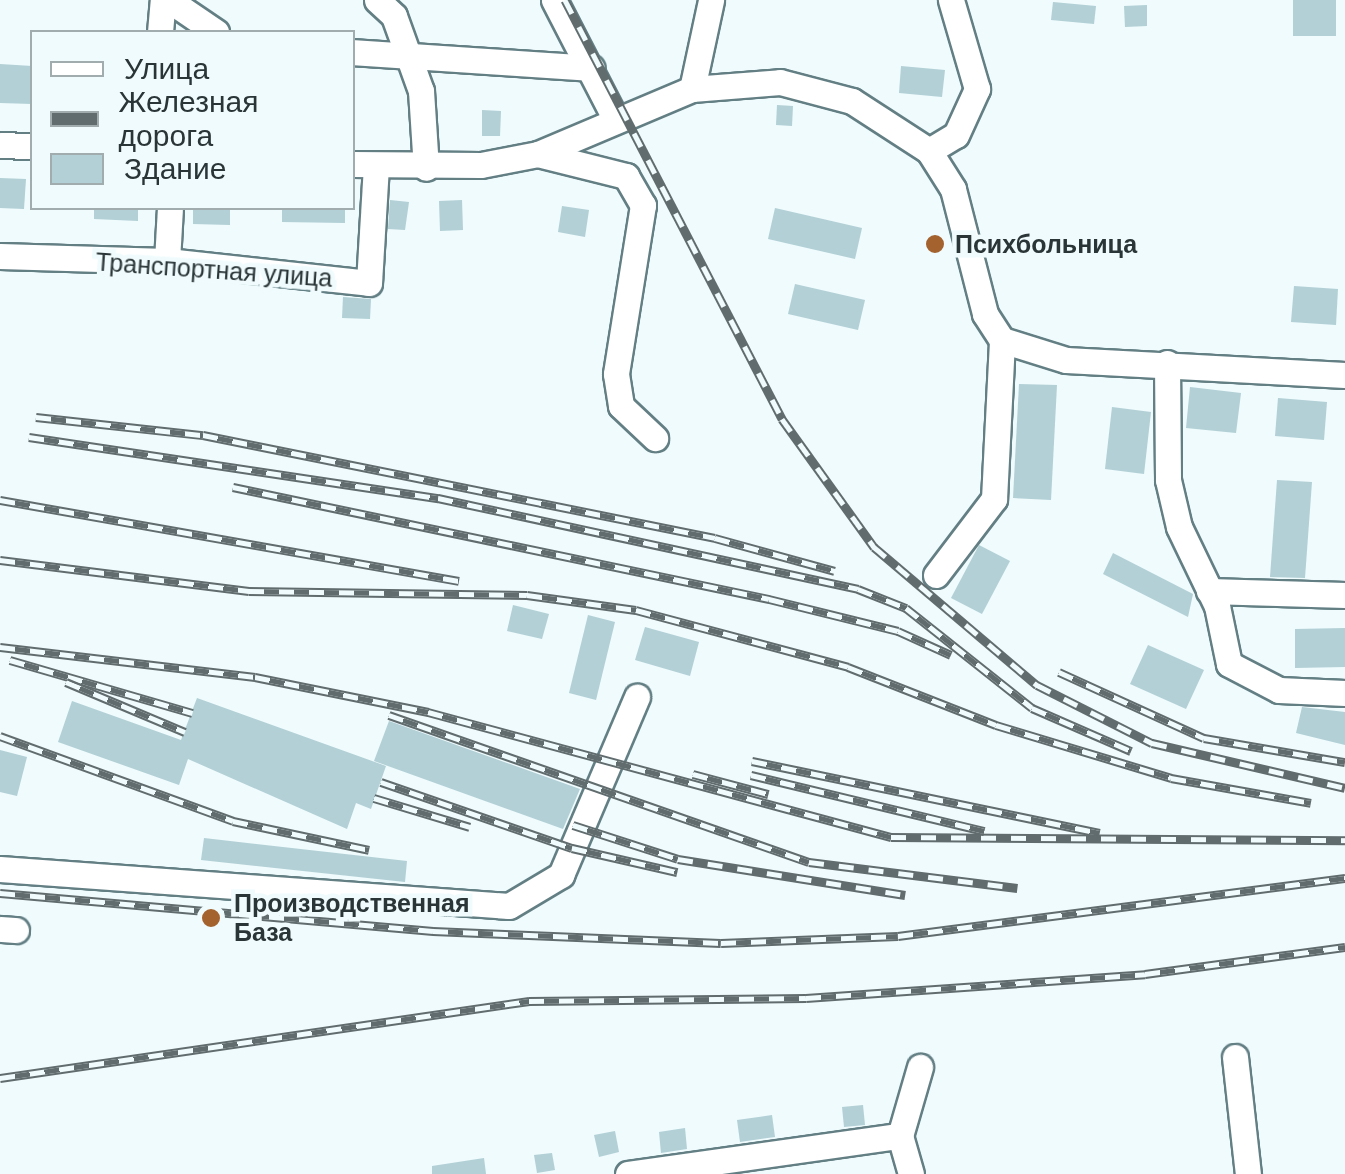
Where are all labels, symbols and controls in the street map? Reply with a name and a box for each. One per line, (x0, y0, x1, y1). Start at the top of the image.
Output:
legend (30, 30, 355, 210)
text: Улица (124, 52, 209, 85)
text: Железная дорога (119, 85, 258, 152)
text: Здание (124, 152, 226, 185)
place label: Психбольница (955, 229, 1137, 259)
marker: Психбольница (924, 233, 946, 255)
street label: Транспортная улица (95, 247, 333, 293)
place label: Производственная База (234, 889, 470, 948)
marker: Производственная База (198, 905, 224, 931)

